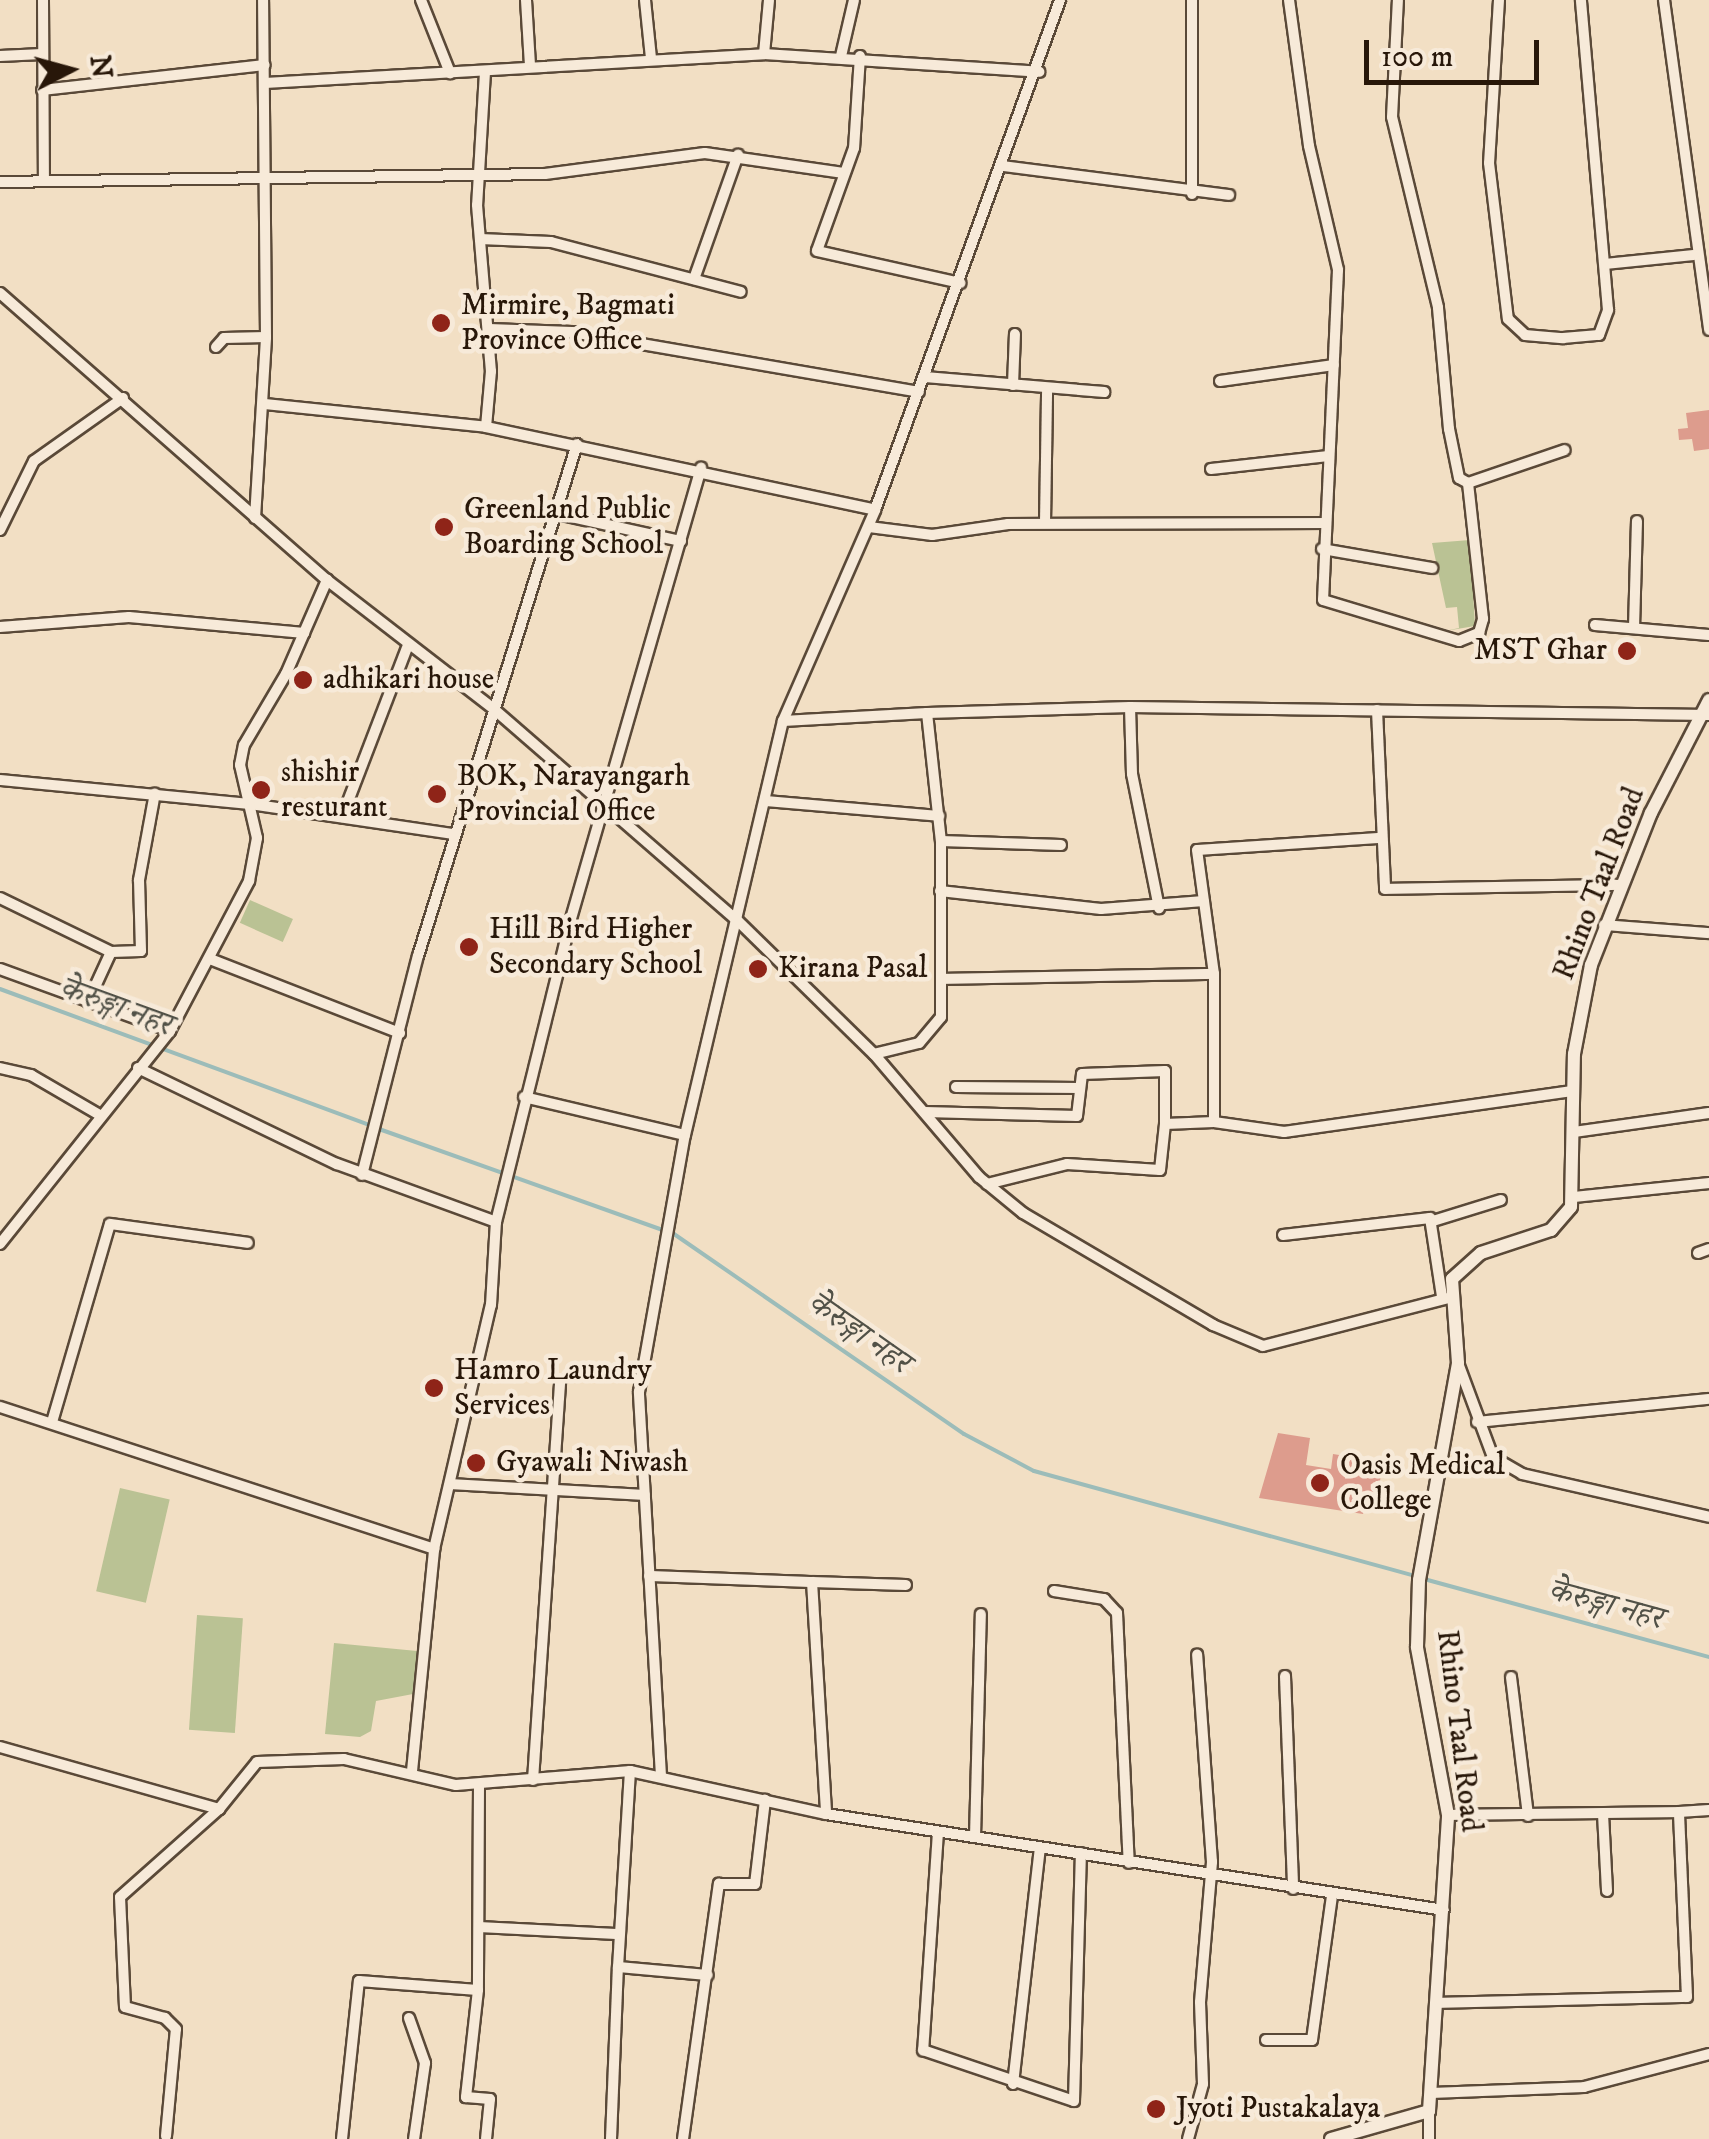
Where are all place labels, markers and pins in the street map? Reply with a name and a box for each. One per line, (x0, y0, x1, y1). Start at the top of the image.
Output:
place label: Mirmire, Bagmati Province Office (461, 288, 675, 358)
marker: Mirmire, Bagmati Province Office (430, 312, 452, 334)
place label: Greenland Public Boarding School (464, 492, 671, 562)
marker: Greenland Public Boarding School (433, 516, 455, 538)
place label: MST Ghar (1474, 633, 1607, 669)
marker: MST Ghar (1616, 640, 1638, 662)
place label: adhikari house (323, 662, 494, 698)
marker: adhikari house (292, 669, 314, 691)
place label: shishir resturant (281, 755, 388, 826)
place label: BOK, Narayangarh Provincial Office (457, 759, 690, 830)
marker: shishir resturant (250, 779, 272, 801)
marker: BOK, Narayangarh Provincial Office (426, 783, 448, 805)
place label: Hill Bird Higher Secondary School (489, 912, 702, 982)
marker: Hill Bird Higher Secondary School (458, 936, 480, 958)
place label: Kirana Pasal (778, 951, 928, 987)
marker: Kirana Pasal (747, 958, 769, 980)
place label: Hamro Laundry Services (454, 1353, 651, 1424)
marker: Hamro Laundry Services (423, 1377, 445, 1399)
place label: Gyawali Niwash (496, 1445, 688, 1481)
place label: Oasis Medical College (1340, 1448, 1505, 1518)
marker: Gyawali Niwash (465, 1452, 487, 1474)
marker: Oasis Medical College (1309, 1472, 1331, 1494)
place label: Jyoti Pustakalaya (1176, 2091, 1380, 2127)
marker: Jyoti Pustakalaya (1145, 2098, 1167, 2120)

